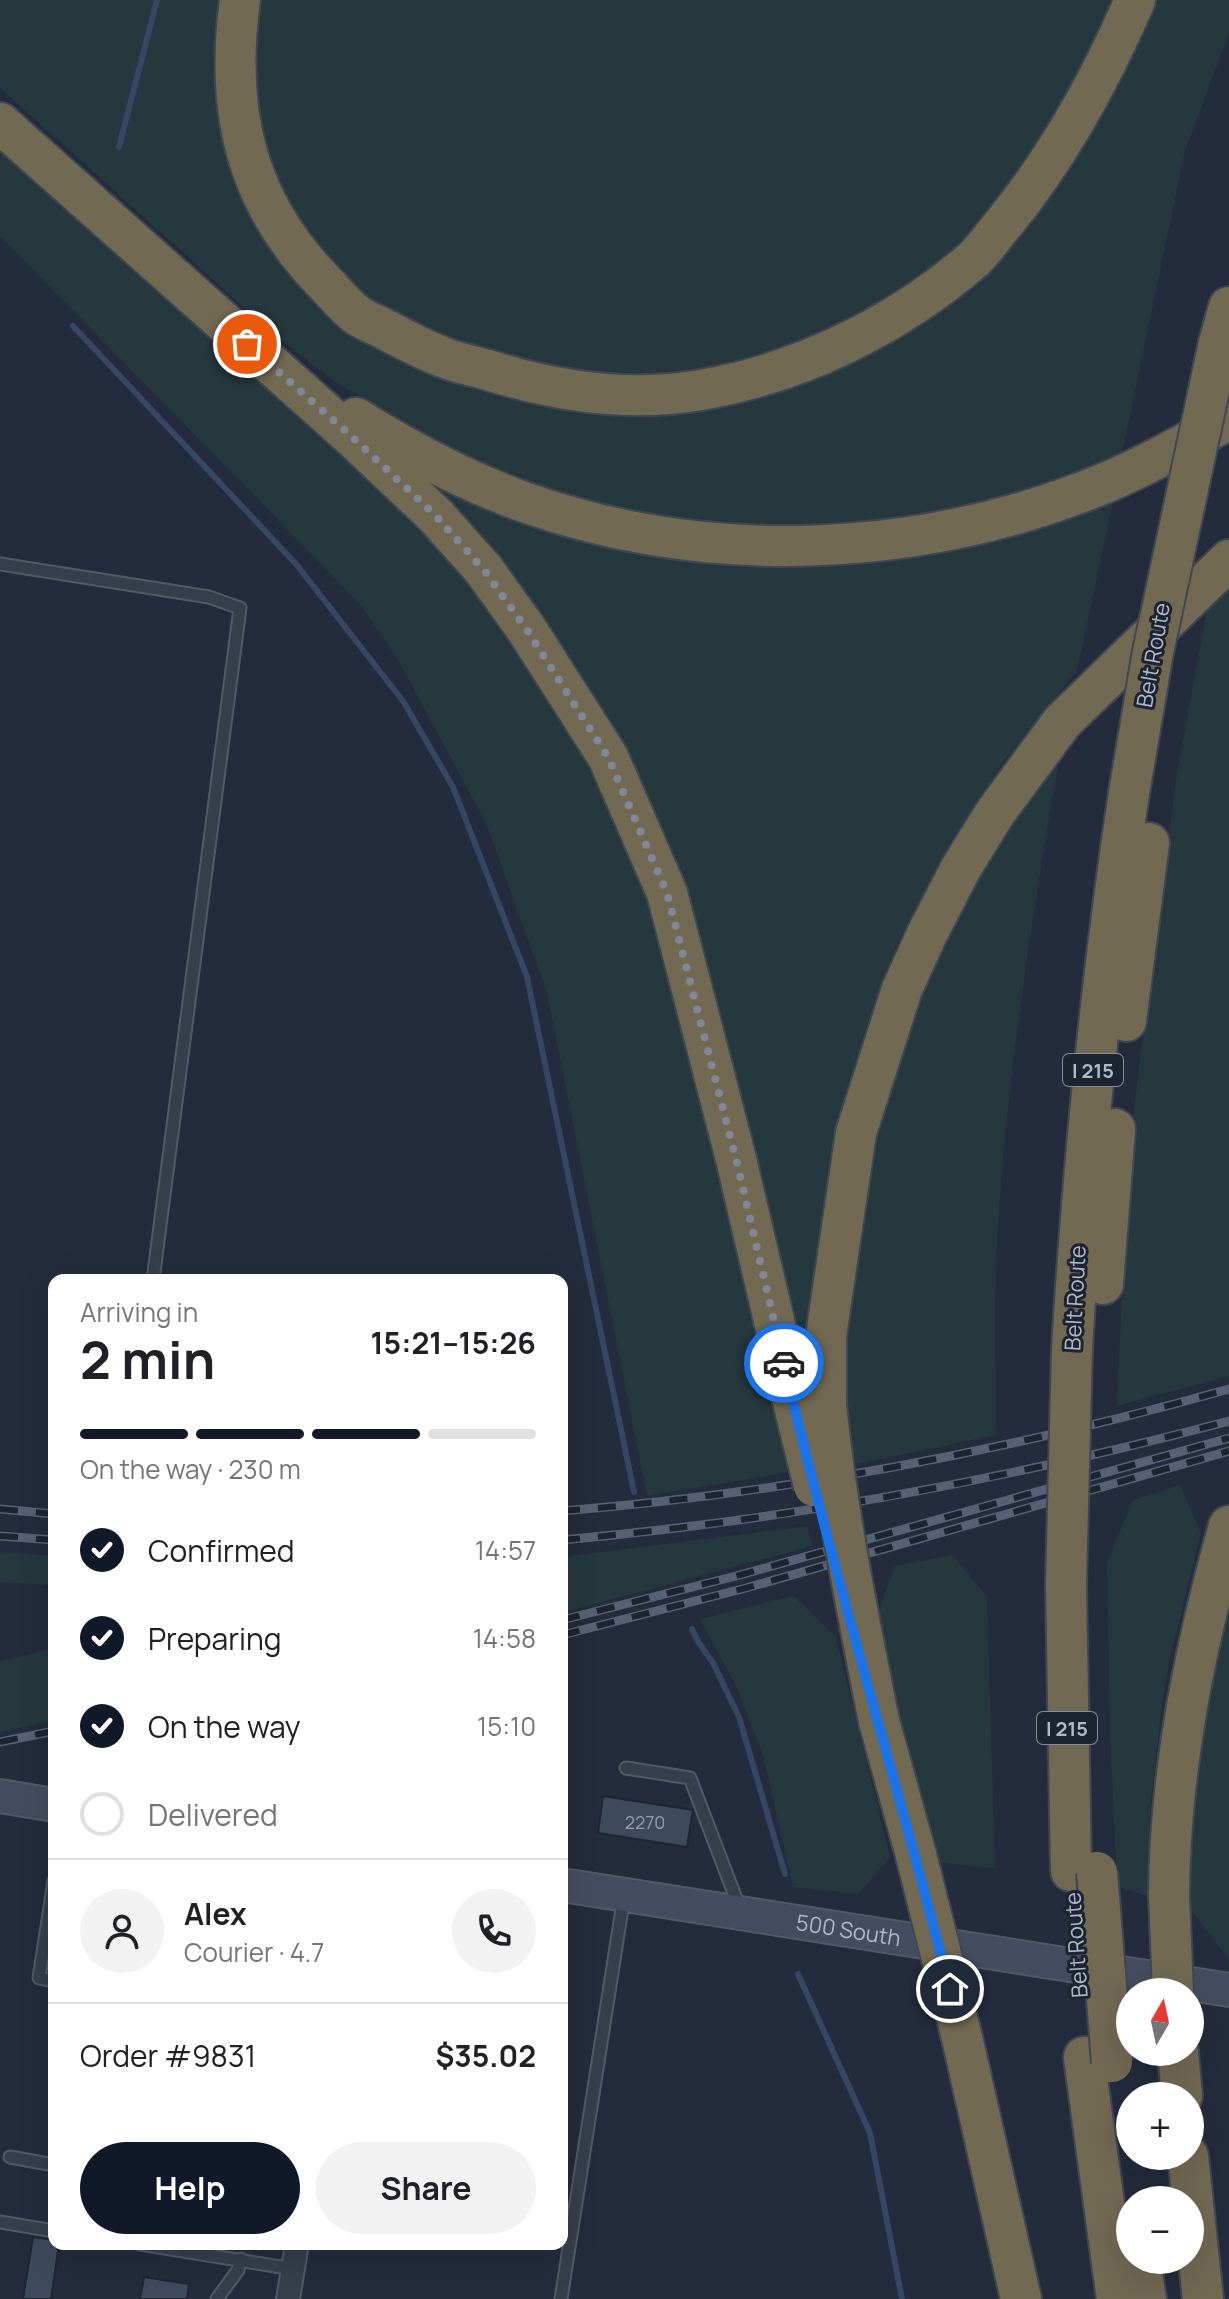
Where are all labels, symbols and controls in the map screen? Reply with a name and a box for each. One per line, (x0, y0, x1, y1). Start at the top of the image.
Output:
pin (213, 310, 281, 378)
icon: bag (225, 322, 269, 366)
street label: Belt Route (1129, 600, 1177, 710)
road number: I 215 (1063, 1054, 1123, 1086)
street label: Belt Route (1057, 1244, 1093, 1352)
text: Arriving in (80, 1294, 198, 1330)
text: 15:21–15:26 (370, 1322, 536, 1363)
courier (744, 1323, 824, 1403)
text: 2 min (80, 1324, 215, 1395)
icon: car (762, 1341, 806, 1385)
text: On the way · 230 m (80, 1451, 301, 1487)
icon: check (80, 1528, 124, 1572)
text: Confirmed (148, 1530, 295, 1571)
text: 14:57 (475, 1532, 536, 1568)
icon: check (80, 1616, 124, 1660)
text: Preparing (148, 1618, 282, 1659)
text: 14:58 (473, 1620, 536, 1656)
icon: check (80, 1704, 124, 1748)
text: On the way (148, 1706, 301, 1747)
text: 15:10 (477, 1708, 536, 1744)
road number: I 215 (1037, 1712, 1097, 1744)
text: Delivered (148, 1794, 278, 1835)
house number: 2270 (625, 1810, 665, 1834)
button: person (80, 1889, 164, 1973)
button: phone (452, 1889, 536, 1973)
street label: Belt Route (1057, 1891, 1095, 1999)
text: Alex (184, 1893, 247, 1934)
street label: 500 South (794, 1907, 903, 1953)
text: Courier · 4.7 (184, 1934, 324, 1970)
pin (916, 1955, 984, 2023)
icon: home (928, 1967, 972, 2011)
north arrow (1116, 1978, 1204, 2066)
map controls (1116, 1978, 1204, 2274)
text: Order #9831 (80, 2035, 256, 2076)
text: $35.02 (435, 2035, 536, 2076)
button: + (1116, 2082, 1204, 2170)
button: Help (80, 2142, 300, 2234)
button: Share (316, 2142, 536, 2234)
button: − (1116, 2186, 1204, 2274)

